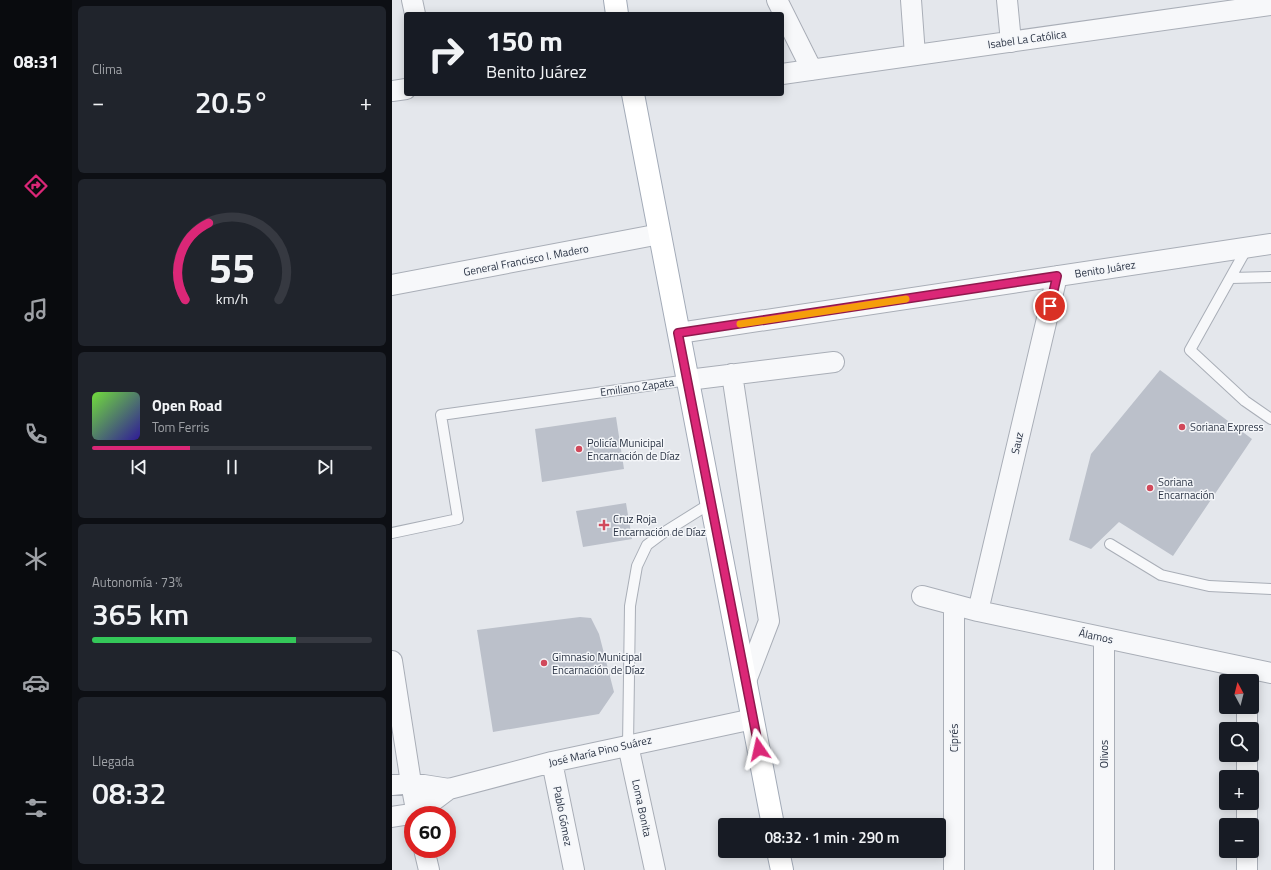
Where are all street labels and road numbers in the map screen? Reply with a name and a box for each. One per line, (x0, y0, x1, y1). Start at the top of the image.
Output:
street label: Isabel La Católica (987, 25, 1068, 52)
street label: General Francisco I. Madero (462, 240, 590, 280)
street label: Benito Juárez (1073, 256, 1137, 282)
street label: Emiliano Zapata (599, 374, 675, 400)
street label: Sauz (1007, 430, 1027, 456)
street label: Álamos (1077, 625, 1115, 647)
street label: Ciprés (946, 724, 962, 752)
street label: José María Pino Suárez (547, 731, 653, 771)
street label: Olivos (1096, 740, 1112, 768)
street label: Loma Bonita (628, 778, 656, 839)
street label: Pablo Gómez (549, 785, 577, 847)

